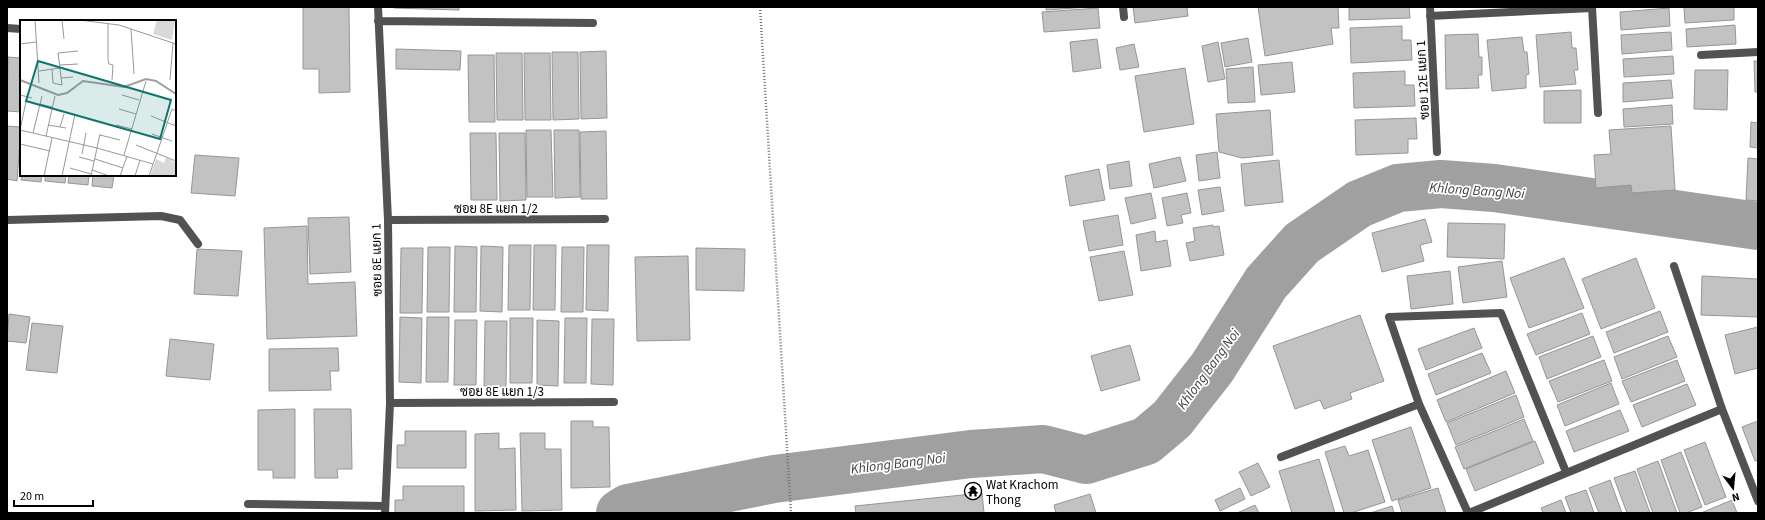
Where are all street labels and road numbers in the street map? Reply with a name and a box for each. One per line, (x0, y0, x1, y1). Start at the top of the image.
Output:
street label: ซอย 12E แยก 1 (1412, 40, 1434, 120)
street label: ซอย 8E แยก 1/2 (454, 200, 538, 218)
street label: ซอย 8E แยก 1 (367, 223, 387, 297)
street label: ซอย 8E แยก 1/3 (460, 383, 544, 401)

